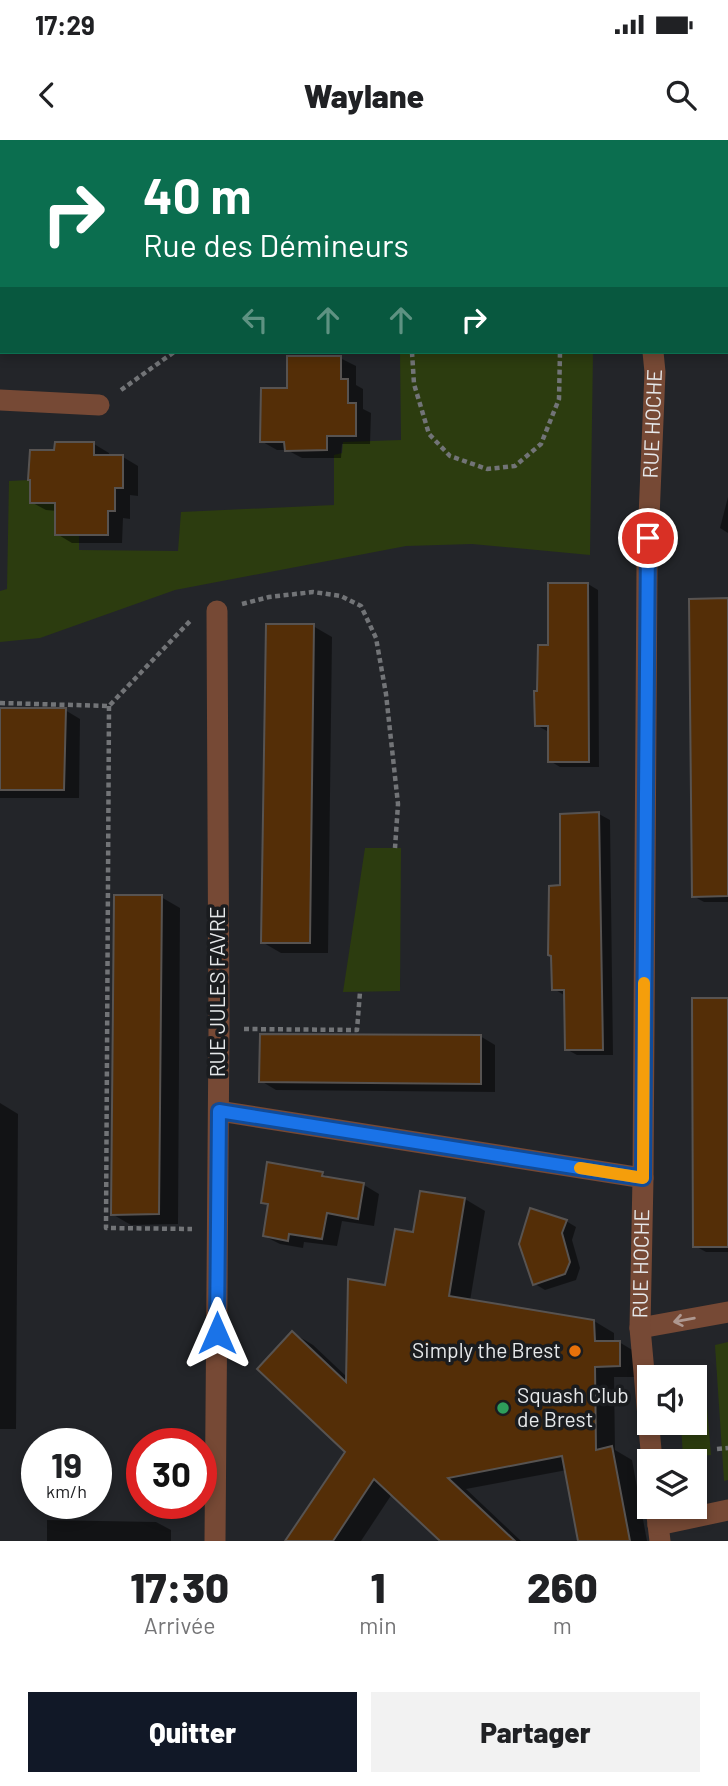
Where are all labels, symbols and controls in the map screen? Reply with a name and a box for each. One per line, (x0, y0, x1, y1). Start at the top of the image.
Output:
text: 17:29 (35, 9, 95, 40)
icon: back (28, 76, 66, 114)
text: Waylane (304, 76, 424, 114)
icon: search (662, 76, 700, 114)
text: 40 m (143, 165, 251, 224)
icon: right (28, 168, 119, 259)
text: Rue des Démineurs (143, 225, 409, 263)
icon: left (236, 301, 274, 339)
icon: ahead (309, 301, 347, 339)
icon: ahead (382, 301, 420, 339)
icon: right (455, 301, 493, 339)
street label: RUE HOCHE (637, 368, 666, 479)
pin (618, 508, 678, 568)
icon: arrive (629, 519, 667, 557)
street label: RUE JULES FAVRE (204, 907, 229, 1077)
street label: RUE HOCHE (626, 1209, 653, 1318)
position arrow (180, 1296, 254, 1370)
one-way arrow (673, 1314, 696, 1328)
place label: Simply the Brest (412, 1337, 561, 1362)
marker: Simply the Brest (567, 1343, 583, 1359)
map controls (637, 1365, 707, 1519)
button: sound (637, 1365, 707, 1435)
place label: Squash Club de Brest (517, 1382, 629, 1431)
marker: Squash Club de Brest (495, 1400, 511, 1416)
speed limit sign: 30 (126, 1428, 217, 1519)
text: 19 (51, 1443, 82, 1485)
button: layers (637, 1449, 707, 1519)
text: km/h (46, 1480, 87, 1502)
text: 17:30 (130, 1561, 229, 1611)
text: 1 (371, 1561, 385, 1611)
text: 260 (527, 1561, 598, 1611)
text: Arrivée (144, 1611, 215, 1639)
text: min (359, 1611, 397, 1639)
text: m (553, 1611, 572, 1639)
button: Quitter (28, 1692, 357, 1772)
button: Partager (371, 1692, 700, 1772)

